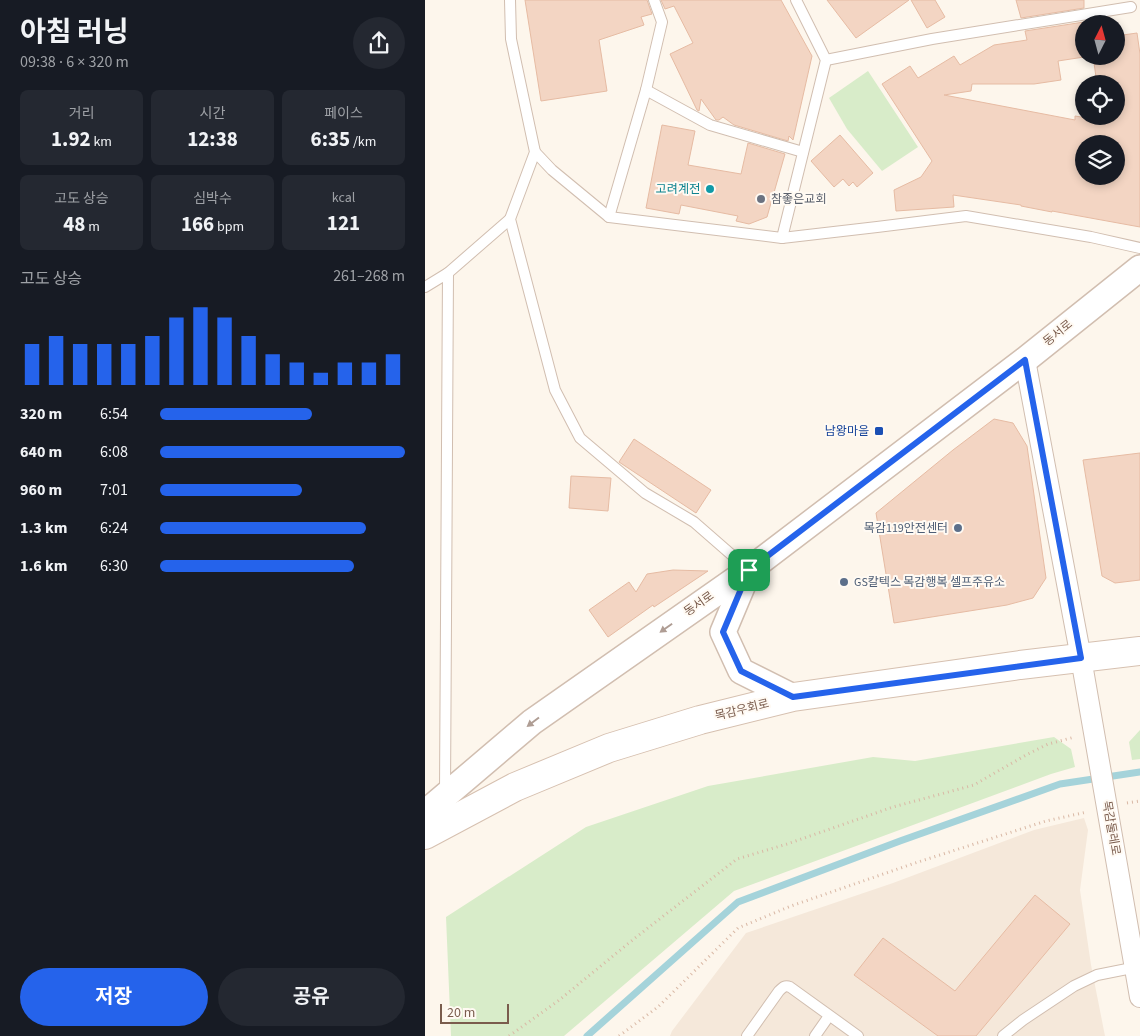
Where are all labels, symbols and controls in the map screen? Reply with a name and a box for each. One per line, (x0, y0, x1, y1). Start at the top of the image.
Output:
text: 아침 러닝 (20, 12, 129, 52)
north arrow (1075, 15, 1125, 65)
map controls (1075, 15, 1125, 185)
button: share (353, 17, 405, 69)
text: 09:38 · 6 × 320 m (20, 51, 129, 73)
button: locate (1075, 75, 1125, 125)
text: 거리 (69, 104, 94, 124)
text: 시간 (200, 104, 225, 124)
text: 페이스 (324, 104, 363, 124)
text: 1.92 (51, 124, 91, 154)
text: 12:38 (187, 124, 238, 154)
text: 6:35 (311, 124, 350, 154)
text: km (91, 132, 112, 152)
text: /km (350, 132, 376, 152)
button: layers (1075, 135, 1125, 185)
place label: 고려계전 (656, 181, 700, 198)
marker: 고려계전 (704, 183, 716, 195)
text: kcal (332, 188, 355, 208)
text: 고도 상승 (54, 189, 109, 209)
text: 심박수 (193, 189, 232, 209)
place label: 참좋은교회 (771, 191, 826, 208)
marker: 참좋은교회 (755, 193, 767, 205)
text: 121 (327, 208, 360, 238)
text: 48 (63, 209, 85, 239)
text: 166 (181, 209, 214, 239)
text: m (85, 217, 100, 237)
text: bpm (214, 217, 244, 237)
text: 261–268 m (333, 265, 405, 287)
text: 고도 상승 (20, 268, 82, 290)
street label: 동서로 (1040, 316, 1076, 350)
text: 320 m (20, 403, 62, 425)
text: 6:54 (100, 403, 128, 425)
place label: 남왕마을 (825, 423, 869, 440)
marker: 남왕마을 (873, 425, 885, 437)
text: 640 m (20, 441, 62, 463)
text: 6:08 (100, 441, 128, 463)
text: 960 m (20, 479, 62, 501)
text: 7:01 (100, 479, 128, 501)
text: 1.3 km (20, 517, 67, 539)
text: 6:24 (100, 517, 128, 539)
place label: 목감119안전센터 (864, 520, 948, 537)
marker: 목감119안전센터 (952, 522, 964, 534)
pin (728, 549, 770, 591)
text: 1.6 km (20, 555, 67, 577)
text: 6:30 (100, 555, 128, 577)
icon: arrive (735, 556, 763, 584)
place label: GS칼텍스 목감행복 셀프주유소 (854, 574, 1005, 591)
marker: GS칼텍스 목감행복 셀프주유소 (838, 576, 850, 588)
street label: 동서로 (681, 588, 717, 620)
one-way arrow (659, 623, 673, 633)
street label: 목감우회로 (713, 695, 771, 725)
one-way arrow (527, 716, 540, 727)
street label: 목감둘레로 (1098, 799, 1124, 857)
button: 저장 (20, 968, 208, 1026)
button: 공유 (218, 968, 405, 1026)
scale bar (440, 1001, 509, 1024)
text: 20 m (447, 1003, 475, 1023)

